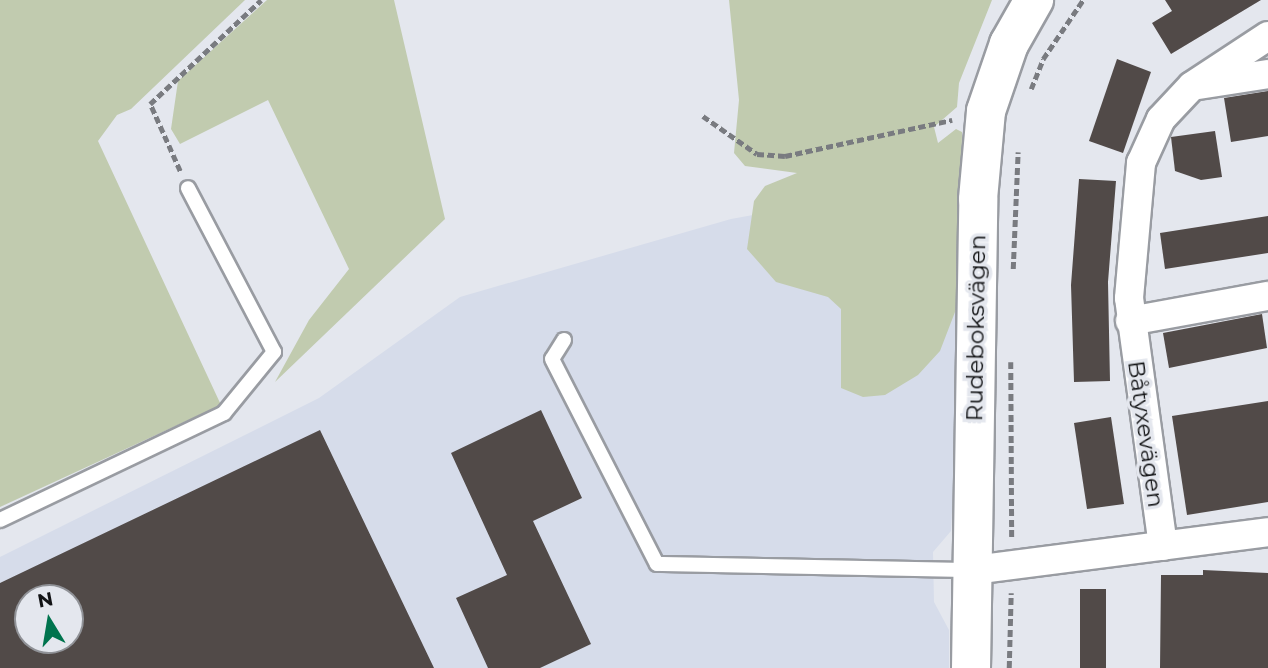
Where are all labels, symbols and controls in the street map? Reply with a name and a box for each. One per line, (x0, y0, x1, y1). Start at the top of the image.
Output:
street label: Rudeboksvägen (961, 234, 991, 422)
street label: Båtyxevägen (1122, 359, 1170, 509)
north arrow (14, 584, 84, 654)
text: N (36, 587, 55, 613)

